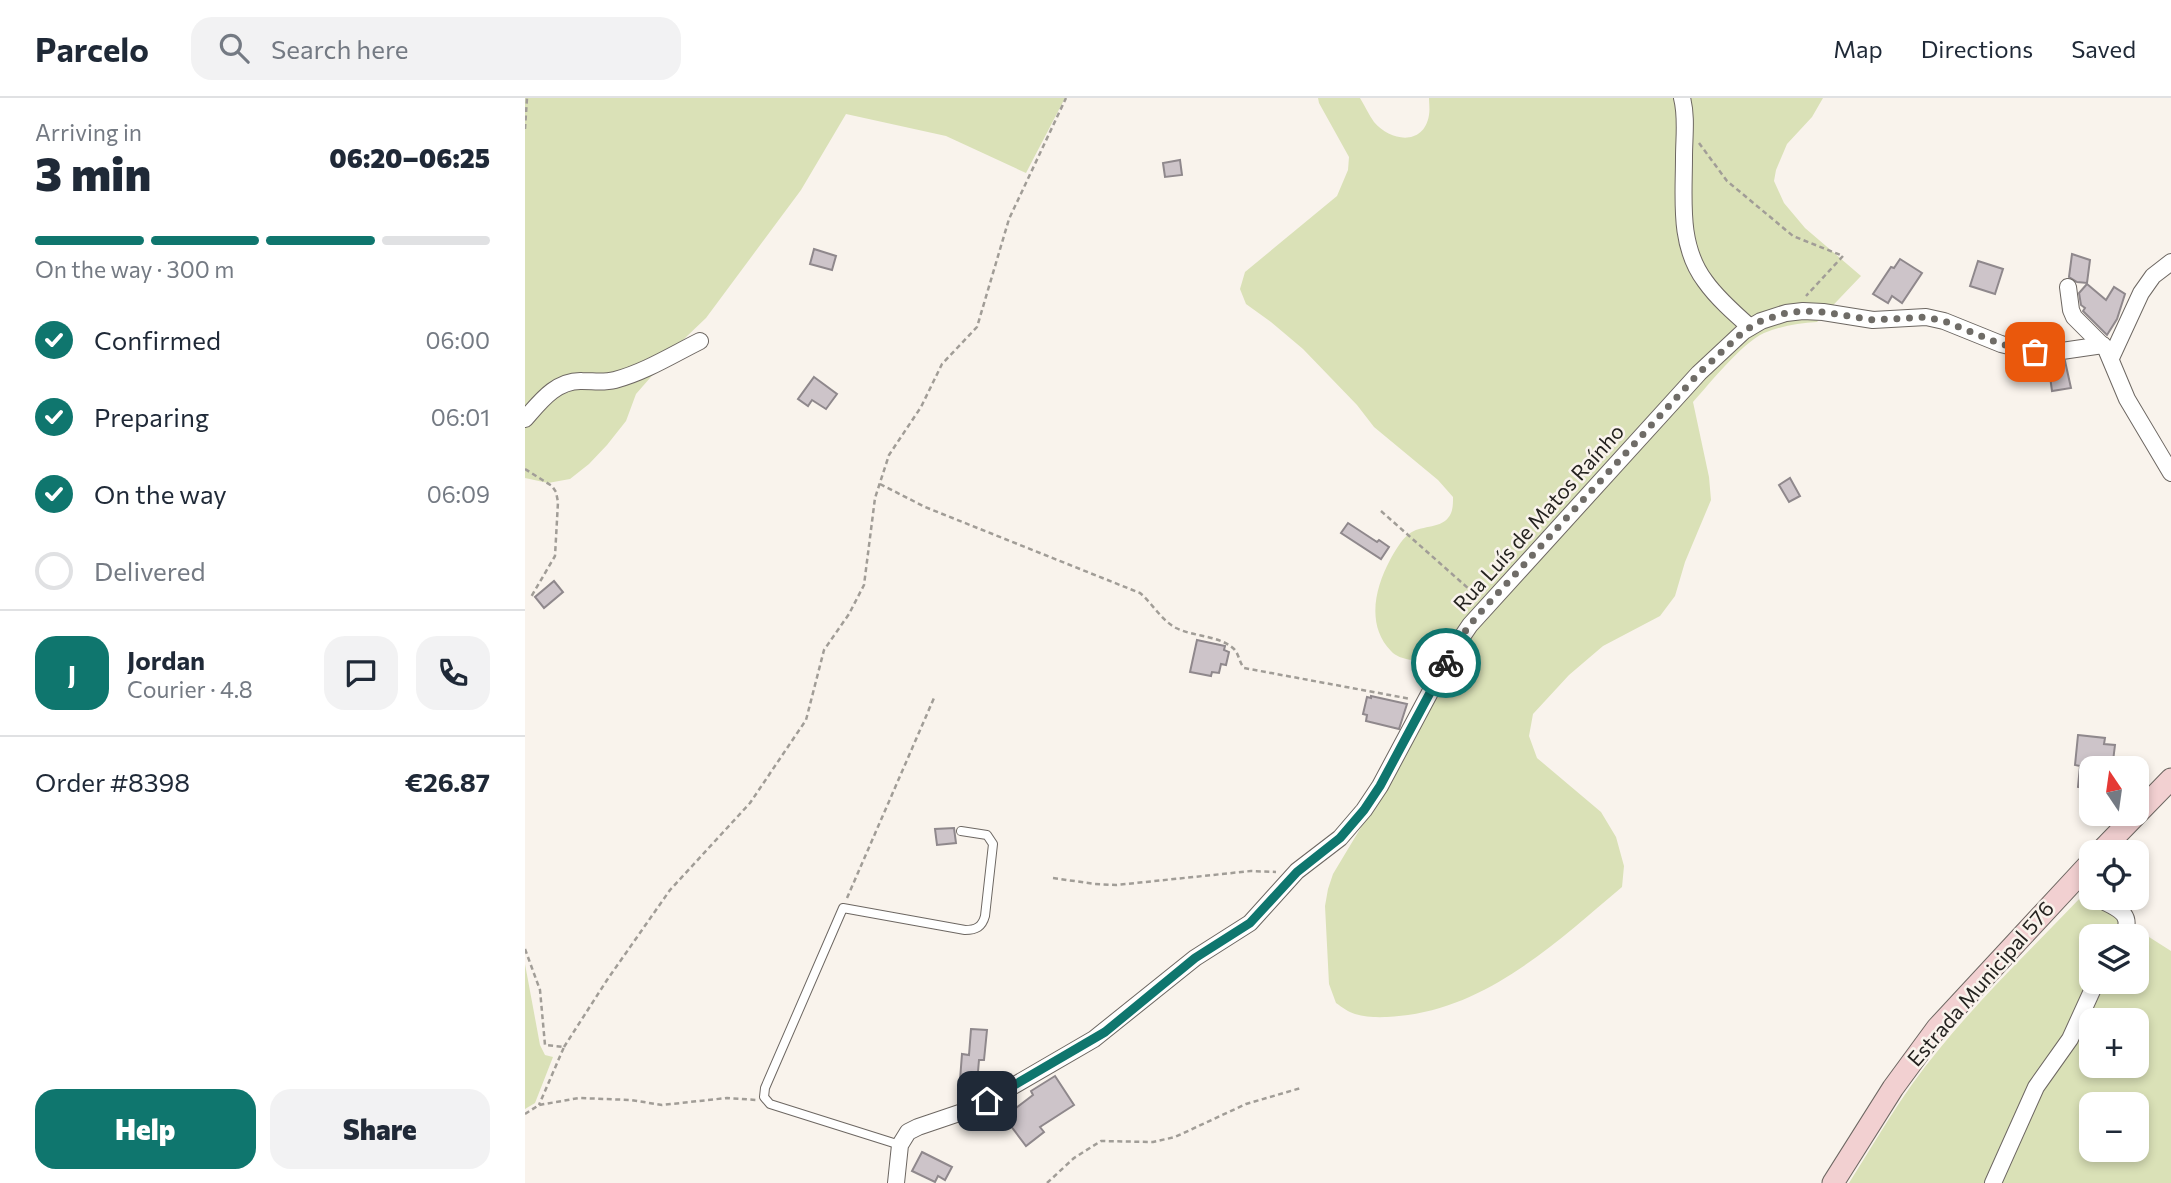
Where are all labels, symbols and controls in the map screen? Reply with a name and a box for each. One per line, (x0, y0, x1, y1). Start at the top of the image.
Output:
search box (191, 17, 681, 80)
text: Parcelo (35, 28, 149, 69)
icon: search (215, 29, 253, 67)
text: Search here (271, 33, 409, 64)
text: Map (1833, 34, 1883, 63)
text: Directions (1921, 34, 2033, 63)
text: Saved (2071, 34, 2136, 63)
text: Arriving in (35, 118, 142, 146)
text: 06:20–06:25 (329, 142, 490, 173)
text: 3 min (35, 144, 151, 200)
text: On the way · 300 m (35, 255, 234, 283)
icon: check (35, 321, 73, 359)
pin (2005, 322, 2065, 382)
text: Confirmed (94, 324, 221, 355)
text: 06:00 (426, 326, 490, 354)
icon: bag (2016, 333, 2054, 371)
icon: check (35, 398, 73, 436)
text: Preparing (94, 401, 209, 432)
text: 06:01 (431, 403, 490, 431)
street label: Rua Luís de Matos Raínho (1447, 418, 1628, 616)
icon: check (35, 475, 73, 513)
text: On the way (94, 478, 227, 509)
text: 06:09 (427, 480, 490, 508)
text: Delivered (94, 555, 205, 586)
courier (1411, 628, 1481, 698)
button: chat (324, 636, 398, 710)
button: phone (416, 636, 490, 710)
text: Jordan (127, 644, 205, 675)
icon: bike (1427, 644, 1465, 682)
text: J (68, 658, 76, 689)
text: Courier · 4.8 (127, 675, 253, 703)
north arrow (2079, 756, 2149, 826)
map controls (2079, 756, 2149, 1162)
text: Order #8398 (35, 766, 190, 797)
text: €26.87 (405, 766, 490, 797)
button: locate (2079, 840, 2149, 910)
street label: Estrada Municipal 576 (1901, 895, 2058, 1071)
button: layers (2079, 924, 2149, 994)
button: + (2079, 1008, 2149, 1078)
pin (957, 1071, 1017, 1131)
icon: home (968, 1082, 1006, 1120)
button: Help (35, 1089, 256, 1169)
button: Share (270, 1089, 490, 1169)
button: − (2079, 1092, 2149, 1162)

